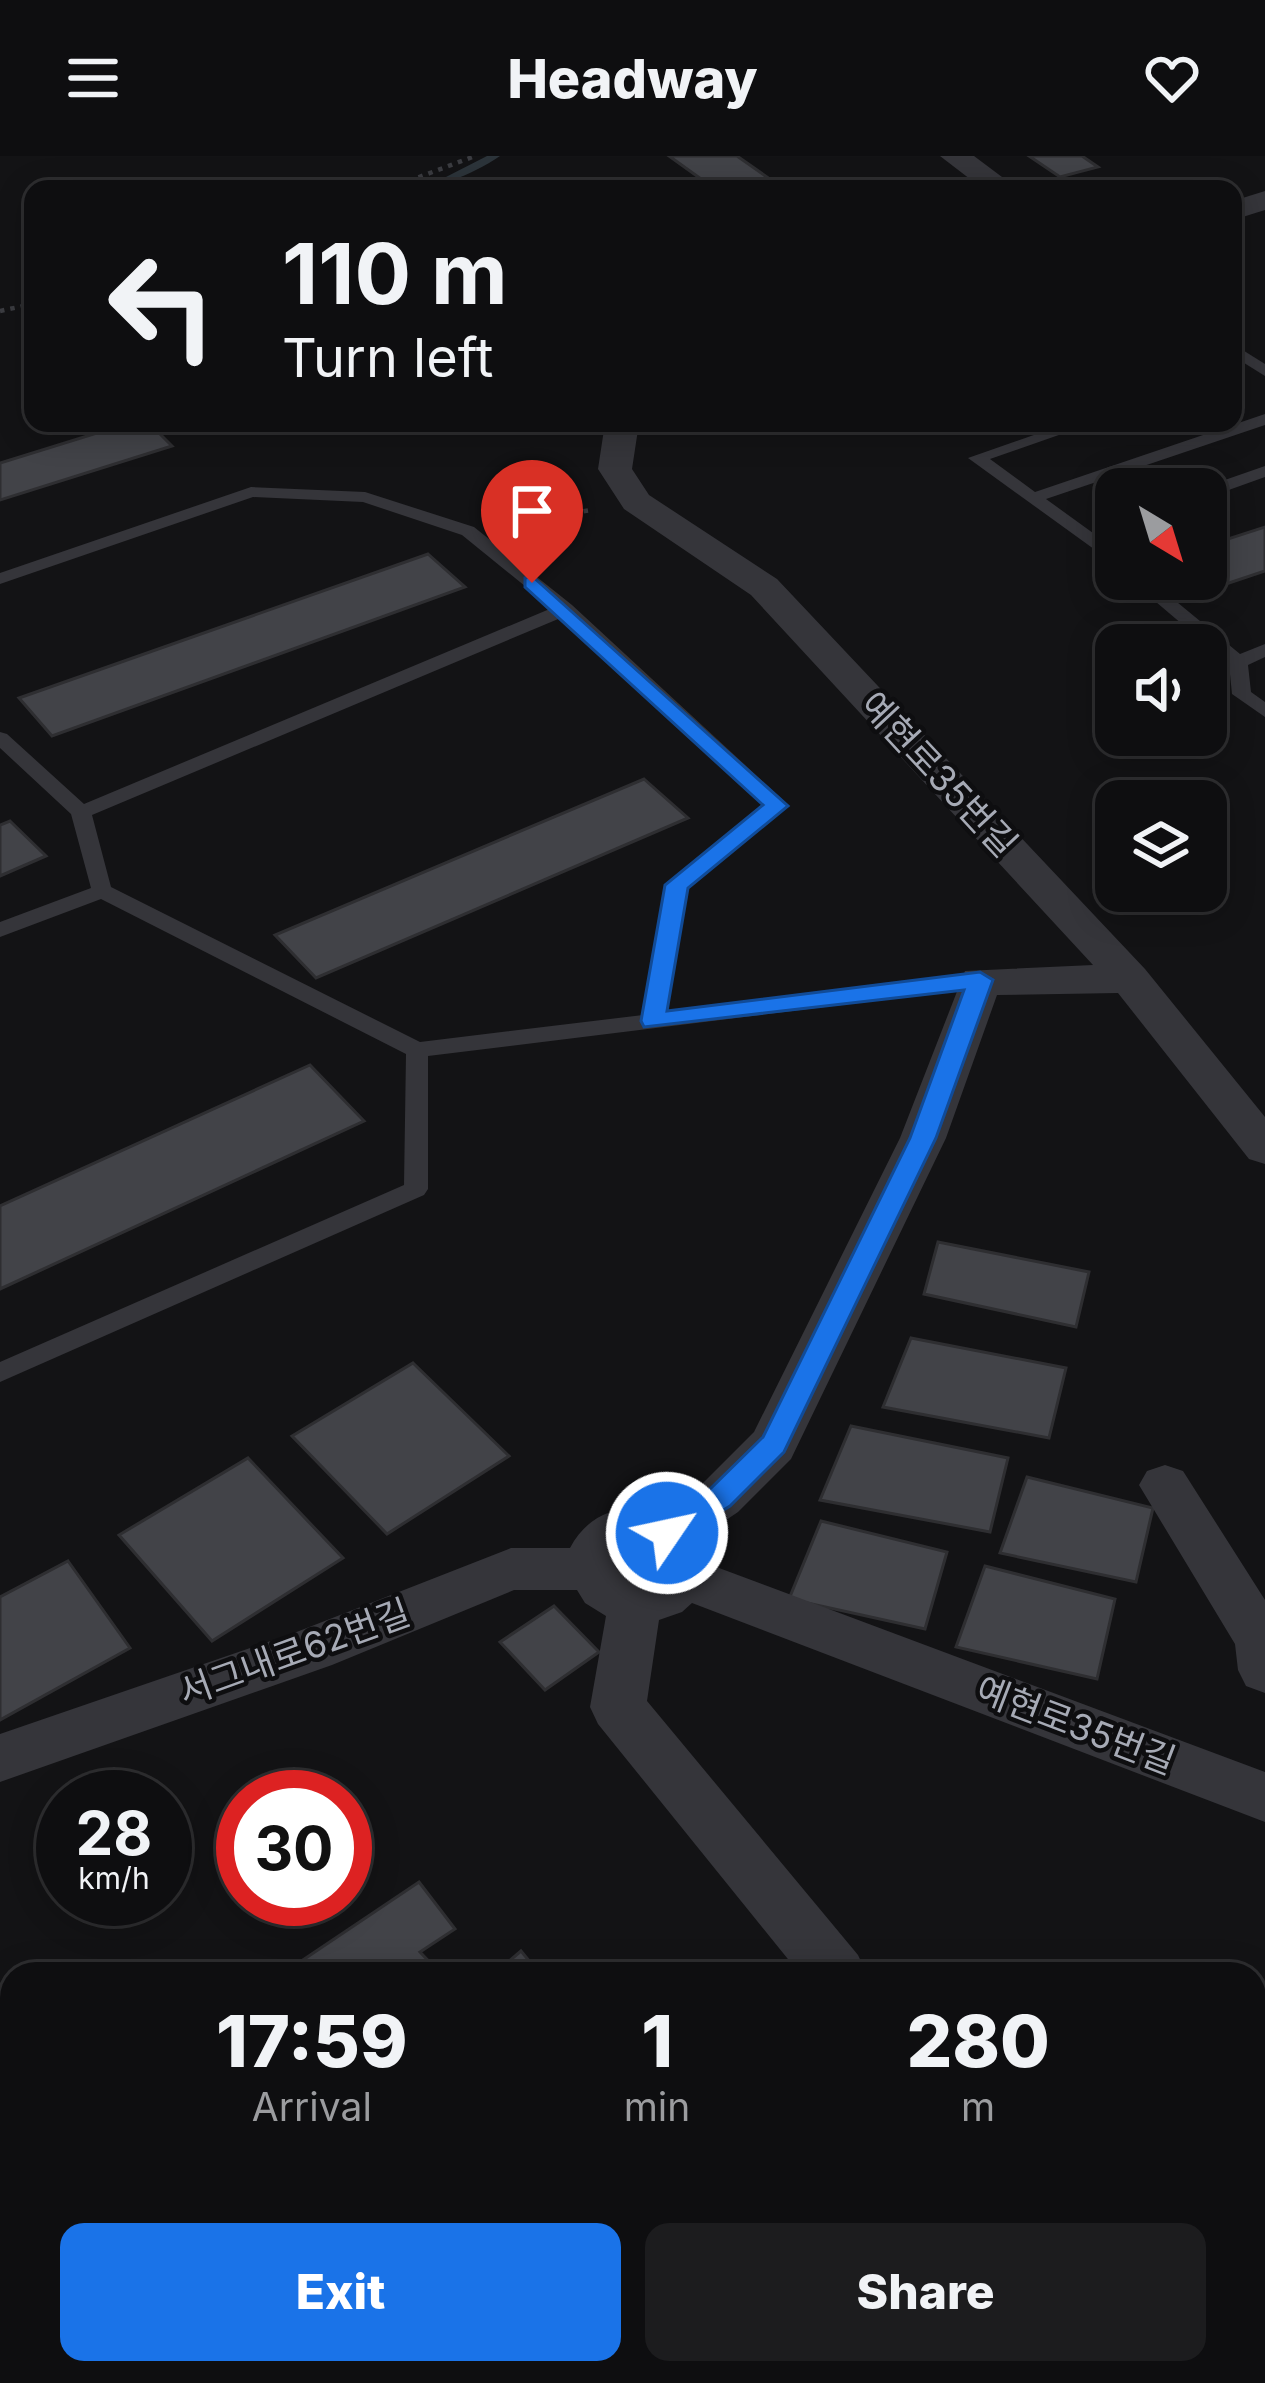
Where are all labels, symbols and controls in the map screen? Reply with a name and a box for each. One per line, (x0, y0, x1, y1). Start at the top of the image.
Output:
icon: menu (60, 45, 126, 111)
icon: heart (1139, 45, 1205, 111)
text: Headway (507, 46, 758, 111)
text: 110 m (282, 223, 508, 324)
icon: left (84, 228, 240, 384)
text: Turn left (282, 325, 493, 390)
pin (481, 460, 583, 583)
north arrow (1095, 468, 1227, 600)
map controls (1095, 468, 1227, 912)
icon: arrive (499, 478, 565, 544)
button: sound (1095, 624, 1227, 756)
street label: 예현로35번길 (851, 682, 1027, 866)
button: layers (1095, 780, 1227, 912)
position arrow (604, 1470, 730, 1596)
street label: 서그내로62번길 (172, 1590, 416, 1714)
street label: 예현로35번길 (970, 1667, 1182, 1783)
speed limit sign: 30 (216, 1770, 372, 1926)
text: 28 (76, 1797, 152, 1869)
text: km/h (78, 1860, 150, 1896)
text: 17:59 (216, 1997, 408, 2084)
text: 1 (641, 1997, 673, 2084)
text: 280 (906, 1997, 1050, 2084)
text: Arrival (252, 2083, 372, 2130)
text: min (624, 2083, 690, 2130)
text: m (961, 2083, 995, 2130)
button: Exit (60, 2223, 621, 2361)
button: Share (645, 2223, 1206, 2361)

